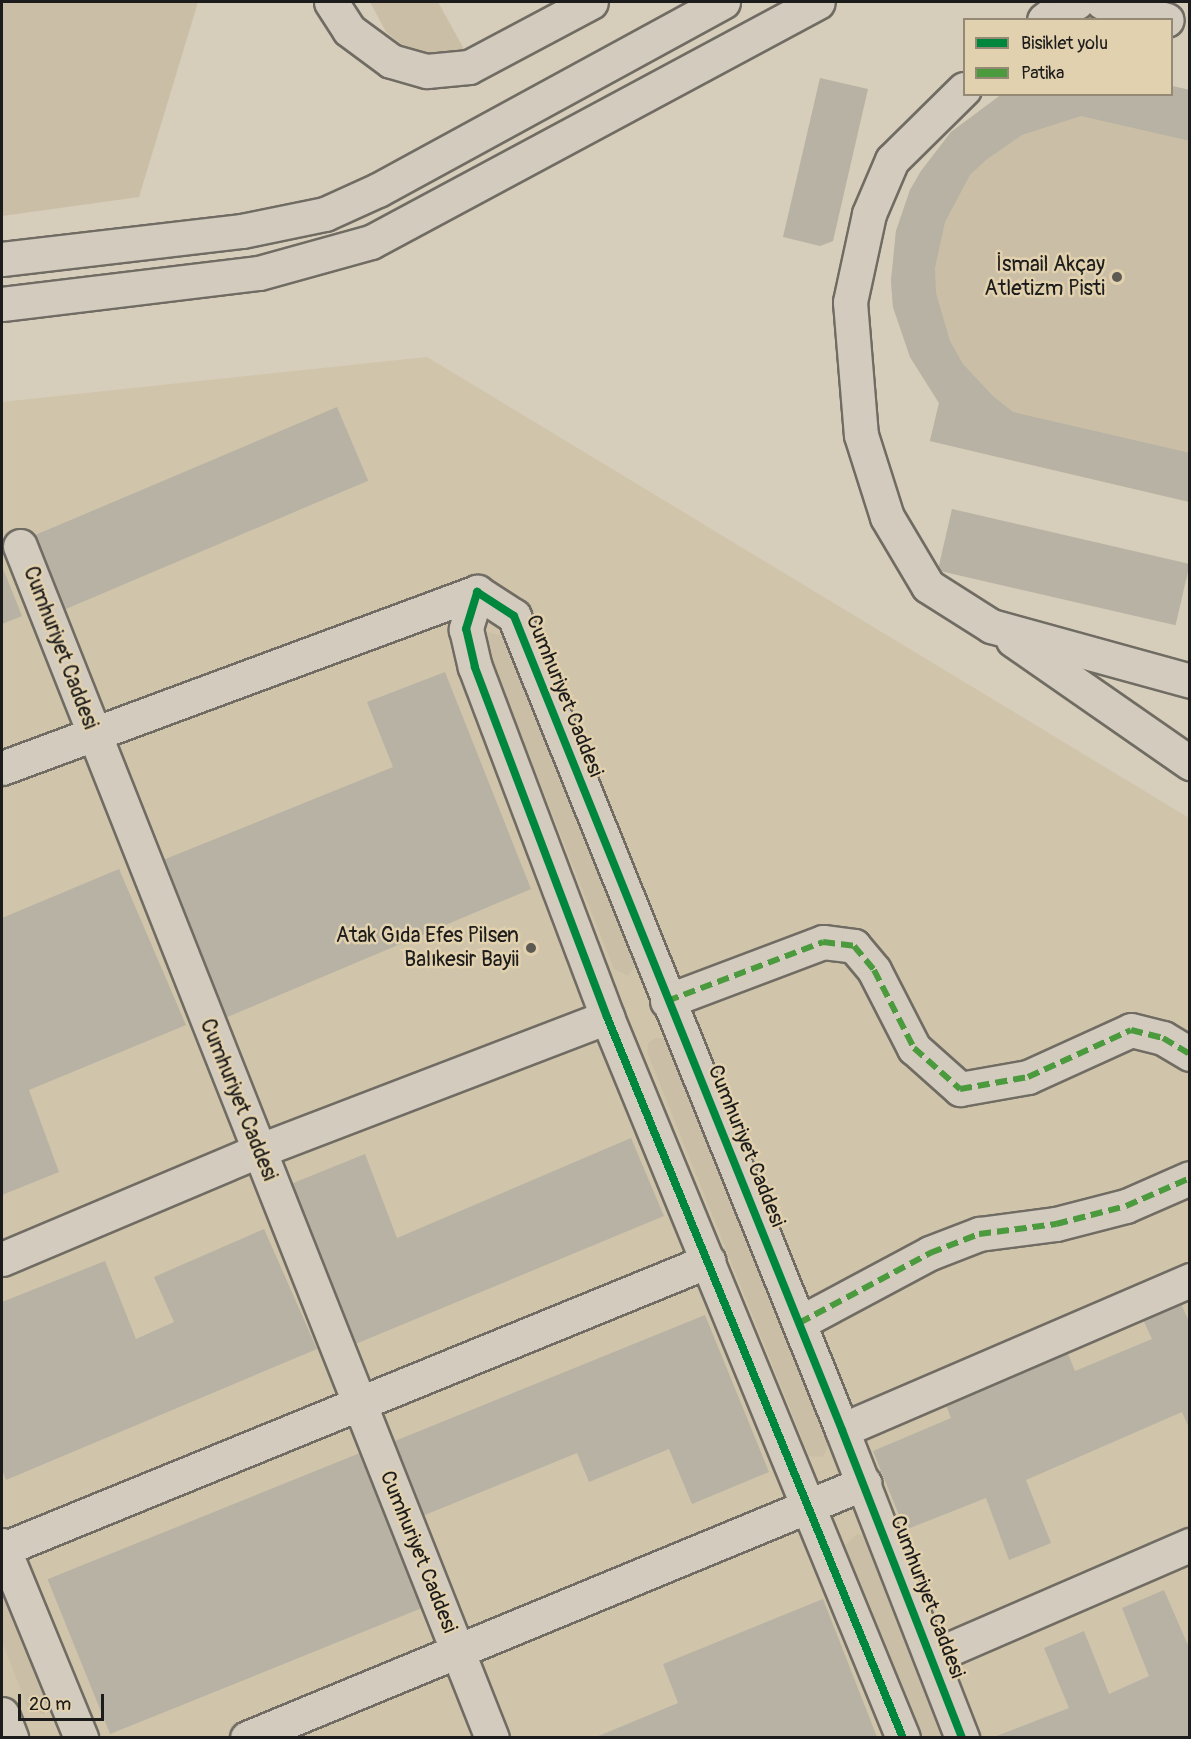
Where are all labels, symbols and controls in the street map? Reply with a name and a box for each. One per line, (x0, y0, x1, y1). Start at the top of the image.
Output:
legend (963, 18, 1173, 96)
text: Bisiklet yolu (1021, 32, 1108, 55)
text: Patika (1021, 62, 1064, 85)
place label: İsmail Akçay Atletizm Pisti (984, 252, 1105, 302)
marker: İsmail Akçay Atletizm Pisti (1110, 270, 1124, 284)
street label: Cumhuriyet Caddesi (17, 563, 103, 733)
street label: Cumhuriyet Caddesi (520, 611, 608, 781)
place label: Atak Gıda Efes Pilsen Balıkesir Bayii (336, 923, 519, 973)
marker: Atak Gıda Efes Pilsen Balıkesir Bayii (524, 941, 538, 955)
street label: Cumhuriyet Caddesi (194, 1015, 282, 1185)
street label: Cumhuriyet Caddesi (702, 1061, 790, 1231)
street label: Cumhuriyet Caddesi (374, 1467, 462, 1637)
street label: Cumhuriyet Caddesi (884, 1512, 970, 1682)
scale bar (21, 1682, 106, 1720)
text: 20 m (29, 1693, 71, 1716)

